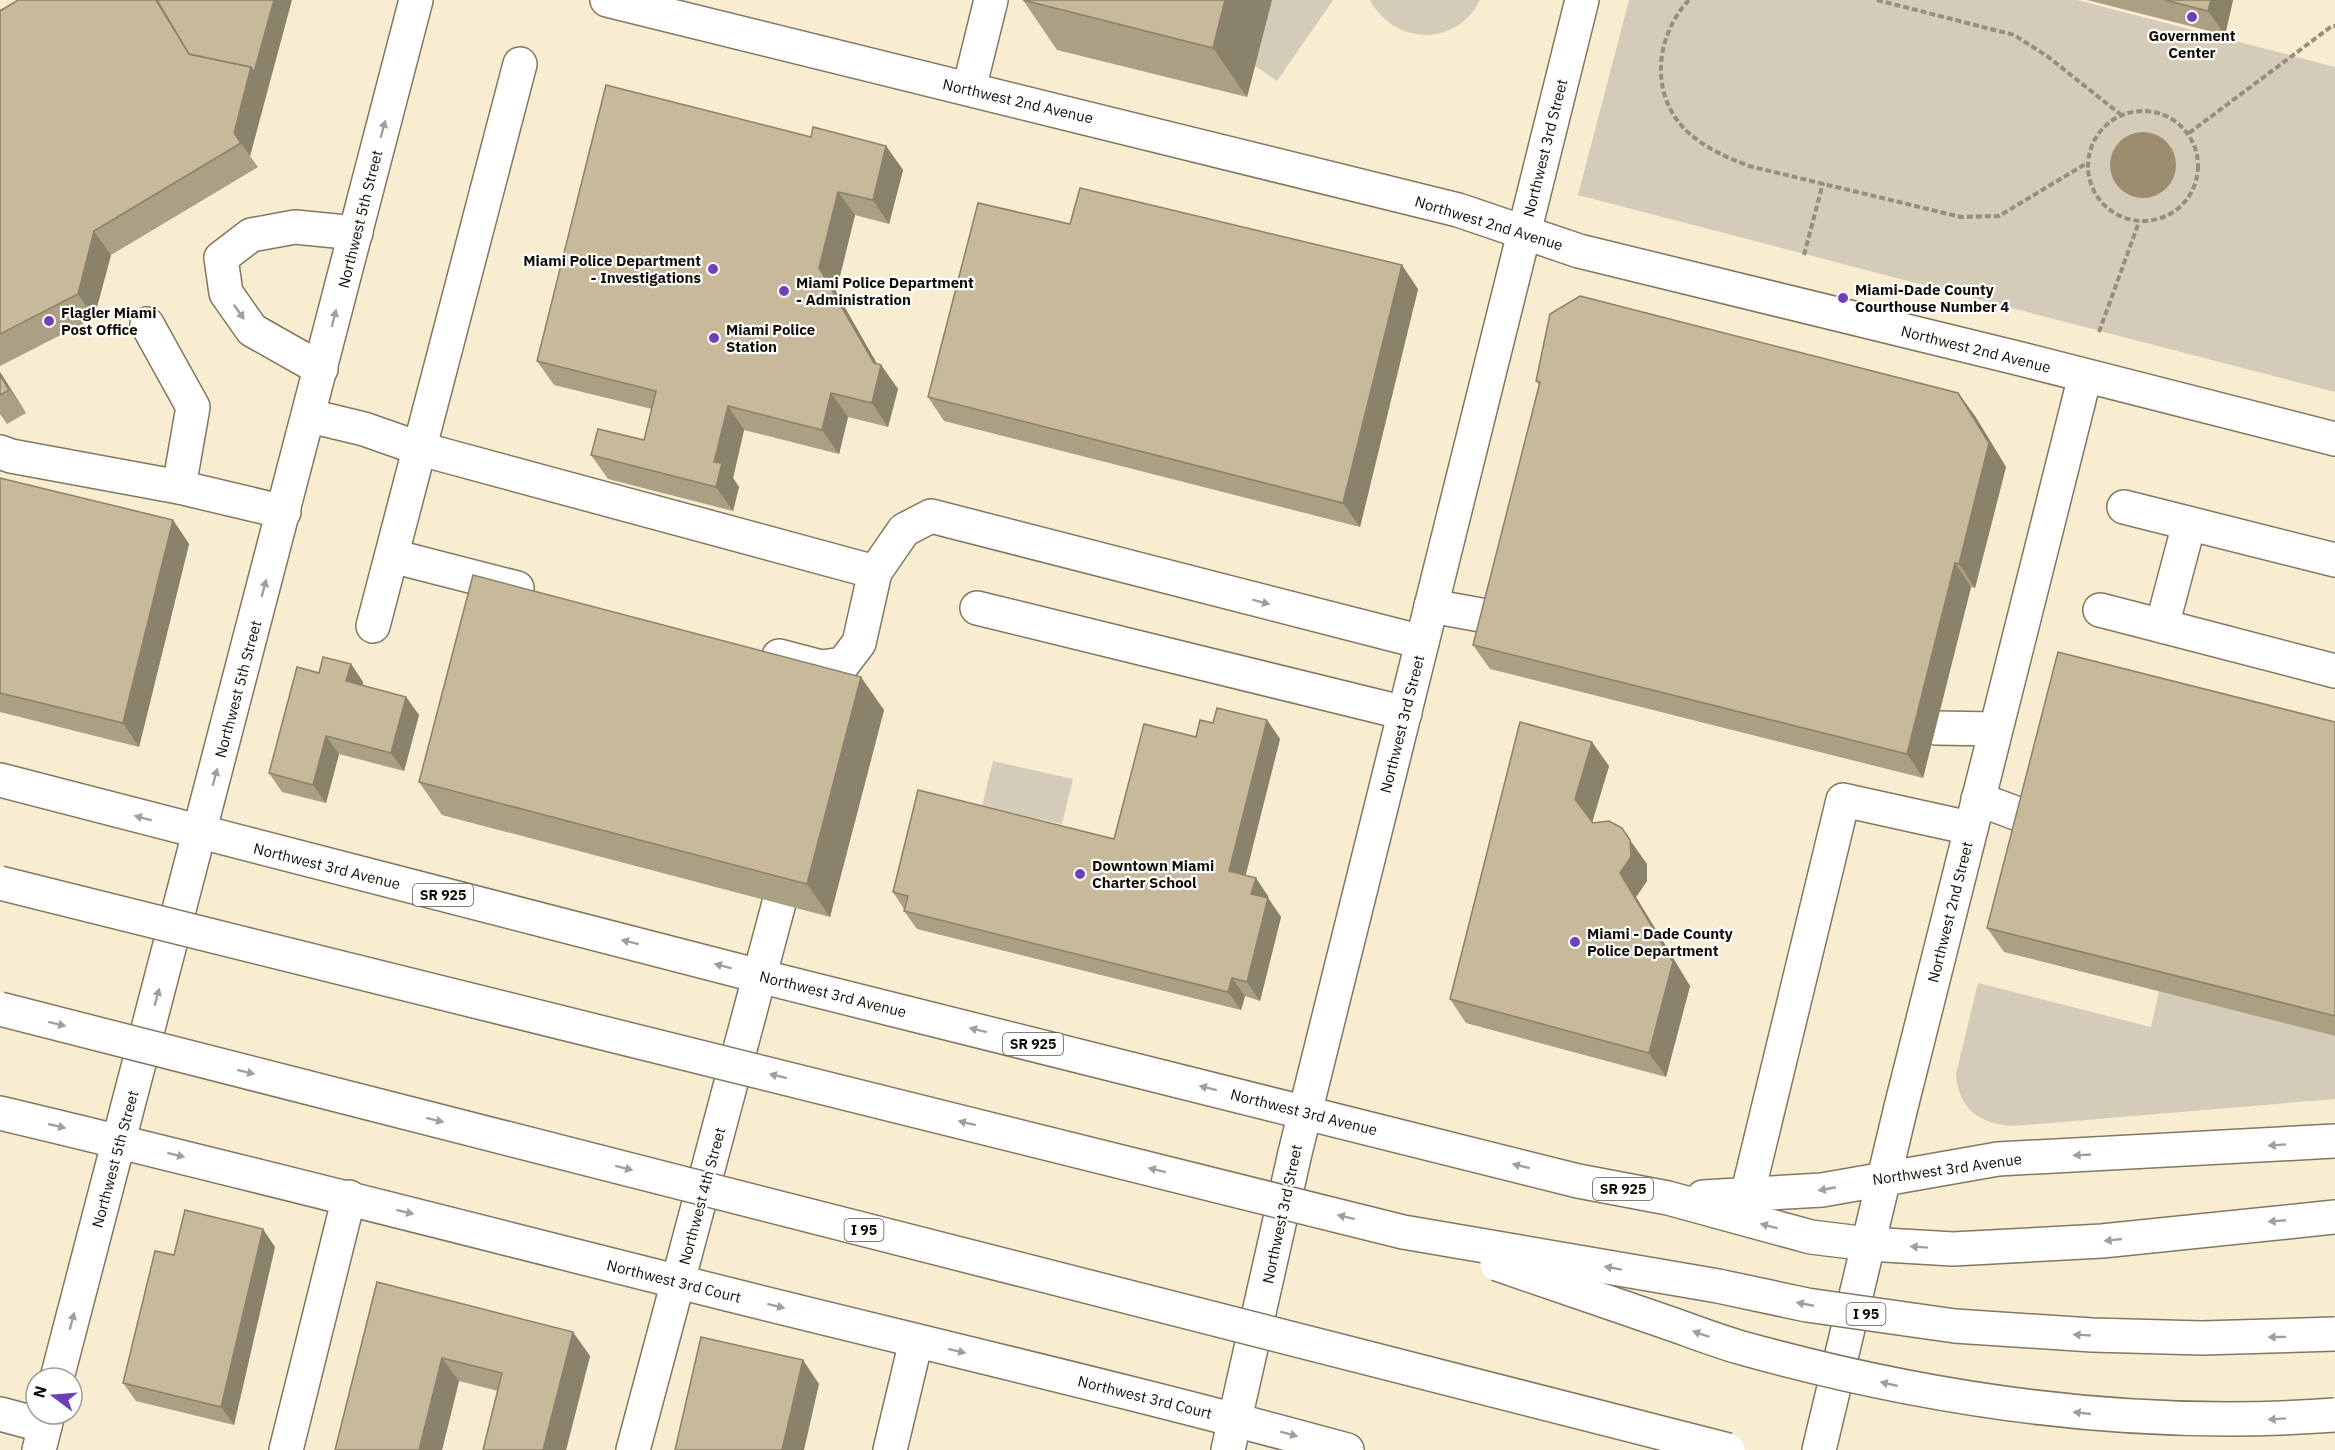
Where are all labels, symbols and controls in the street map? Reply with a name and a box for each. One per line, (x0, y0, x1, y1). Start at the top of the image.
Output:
marker: Government Center (2185, 10, 2199, 24)
place label: Government Center (2148, 26, 2236, 62)
street label: Northwest 2nd Avenue (941, 74, 1095, 128)
street label: Northwest 3rd Street (1519, 77, 1571, 219)
one-way arrow (378, 120, 388, 138)
street label: Northwest 5th Street (334, 148, 386, 290)
street label: Northwest 2nd Avenue (1413, 191, 1565, 255)
place label: Miami Police Department - Investigations (523, 251, 701, 287)
marker: Miami Police Department - Investigations (706, 262, 720, 276)
place label: Miami Police Department - Administration (796, 273, 974, 309)
place label: Miami-Dade County Courthouse Number 4 (1855, 280, 2009, 316)
marker: Miami Police Department - Administration (777, 284, 791, 298)
marker: Miami-Dade County Courthouse Number 4 (1836, 291, 1850, 305)
place label: Flagler Miami Post Office (61, 303, 157, 339)
one-way arrow (233, 304, 244, 320)
one-way arrow (330, 309, 339, 327)
marker: Flagler Miami Post Office (42, 314, 56, 328)
place label: Miami Police Station (726, 320, 815, 356)
street label: Northwest 2nd Avenue (1899, 321, 2053, 377)
marker: Miami Police Station (707, 331, 721, 345)
one-way arrow (260, 579, 270, 597)
one-way arrow (1252, 598, 1270, 607)
street label: Northwest 5th Street (211, 618, 265, 760)
street label: Northwest 3rd Street (1376, 653, 1428, 795)
one-way arrow (211, 768, 221, 786)
one-way arrow (134, 812, 152, 822)
street label: Northwest 3rd Avenue (252, 839, 402, 893)
street label: Northwest 2nd Street (1923, 839, 1977, 985)
place label: Downtown Miami Charter School (1092, 856, 1214, 892)
marker: Downtown Miami Charter School (1073, 867, 1087, 881)
road number: SR 925 (413, 884, 473, 906)
place label: Miami - Dade County Police Department (1587, 924, 1733, 960)
marker: Miami - Dade County Police Department (1568, 935, 1582, 949)
one-way arrow (621, 937, 639, 947)
one-way arrow (714, 961, 732, 970)
street label: Northwest 3rd Avenue (758, 967, 908, 1021)
one-way arrow (153, 988, 162, 1006)
one-way arrow (48, 1019, 66, 1029)
one-way arrow (969, 1025, 988, 1035)
road number: SR 925 (1003, 1033, 1063, 1055)
one-way arrow (236, 1067, 255, 1077)
one-way arrow (769, 1071, 787, 1081)
one-way arrow (1199, 1082, 1218, 1092)
street label: Northwest 3rd Avenue (1229, 1085, 1379, 1139)
street label: Northwest 5th Street (88, 1088, 142, 1230)
one-way arrow (426, 1116, 444, 1125)
one-way arrow (958, 1118, 977, 1128)
one-way arrow (48, 1122, 66, 1132)
street label: Northwest 4th Street (675, 1125, 729, 1267)
one-way arrow (2267, 1140, 2286, 1149)
street label: Northwest 3rd Street (1258, 1143, 1306, 1285)
street label: Northwest 3rd Avenue (1871, 1149, 2023, 1189)
one-way arrow (167, 1150, 185, 1160)
one-way arrow (2072, 1151, 2091, 1160)
one-way arrow (1512, 1161, 1530, 1171)
one-way arrow (614, 1164, 633, 1174)
one-way arrow (1147, 1165, 1166, 1175)
road number: SR 925 (1593, 1178, 1653, 1200)
one-way arrow (1817, 1185, 1836, 1194)
one-way arrow (396, 1207, 415, 1217)
one-way arrow (1337, 1212, 1355, 1222)
one-way arrow (2267, 1216, 2286, 1226)
road number: I 95 (844, 1219, 884, 1241)
one-way arrow (1760, 1221, 1778, 1230)
one-way arrow (2104, 1235, 2123, 1245)
one-way arrow (1909, 1242, 1928, 1251)
street label: Northwest 3rd Court (605, 1255, 743, 1307)
one-way arrow (1603, 1263, 1622, 1272)
one-way arrow (1795, 1299, 1814, 1308)
one-way arrow (767, 1302, 786, 1312)
road number: I 95 (1846, 1303, 1886, 1325)
one-way arrow (68, 1312, 77, 1330)
one-way arrow (1692, 1329, 1710, 1338)
one-way arrow (2072, 1330, 2091, 1339)
one-way arrow (2267, 1332, 2286, 1341)
one-way arrow (948, 1347, 966, 1357)
north arrow (24, 1366, 84, 1426)
street label: Northwest 3rd Court (1076, 1371, 1214, 1423)
one-way arrow (1879, 1379, 1898, 1388)
text: N (28, 1384, 51, 1400)
one-way arrow (2072, 1408, 2091, 1418)
one-way arrow (2267, 1415, 2286, 1424)
one-way arrow (1280, 1430, 1298, 1439)

